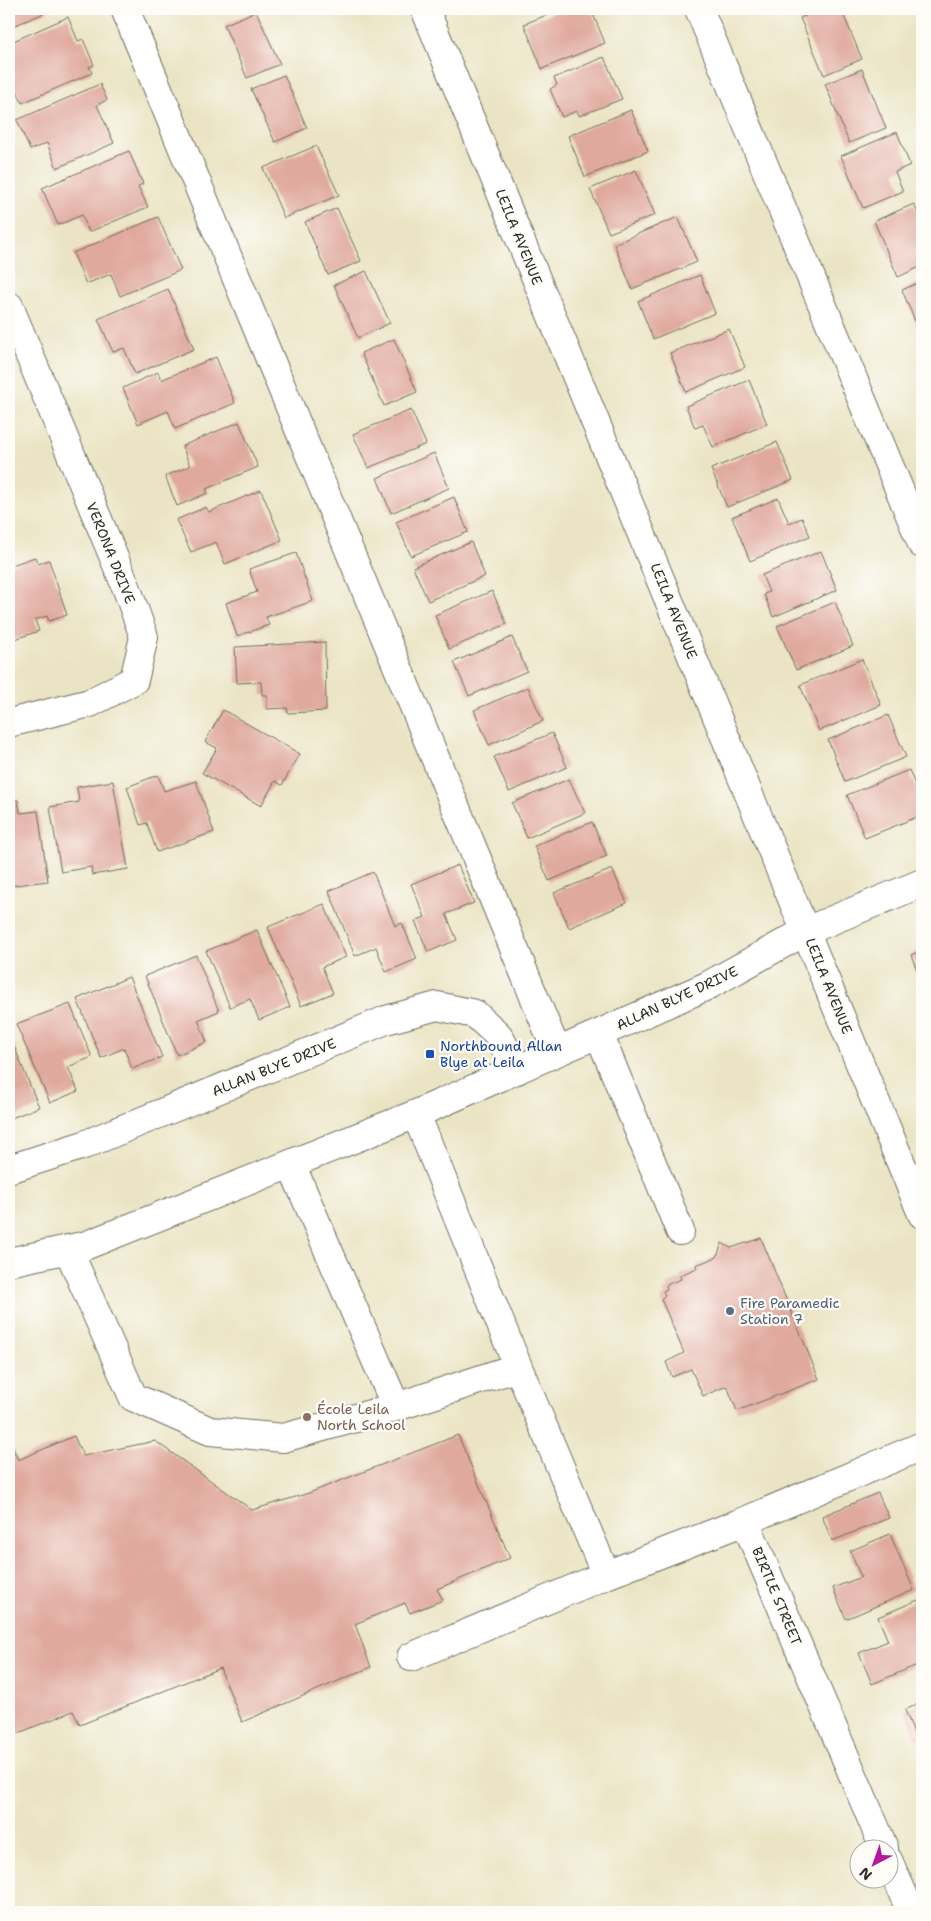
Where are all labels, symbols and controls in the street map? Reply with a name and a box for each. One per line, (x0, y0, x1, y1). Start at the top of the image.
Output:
street label: LEILA AVENUE (492, 186, 547, 288)
street label: VERONA DRIVE (82, 500, 140, 607)
street label: LEILA AVENUE (647, 560, 702, 662)
street label: LEILA AVENUE (802, 935, 857, 1037)
street label: ALLAN BLYE DRIVE (613, 962, 741, 1034)
street label: ALLAN BLYE DRIVE (209, 1034, 339, 1100)
place label: Northbound Allan Blye at Leila (440, 1037, 563, 1071)
marker: Northbound Allan Blye at Leila (424, 1048, 436, 1060)
place label: Fire Paramedic Station 7 (740, 1294, 840, 1328)
marker: Fire Paramedic Station 7 (724, 1305, 736, 1317)
place label: École Leila North School (317, 1400, 406, 1434)
marker: École Leila North School (301, 1411, 313, 1423)
street label: BIRTLE STREET (748, 1544, 806, 1648)
north arrow (848, 1838, 898, 1888)
text: N (855, 1863, 876, 1884)

